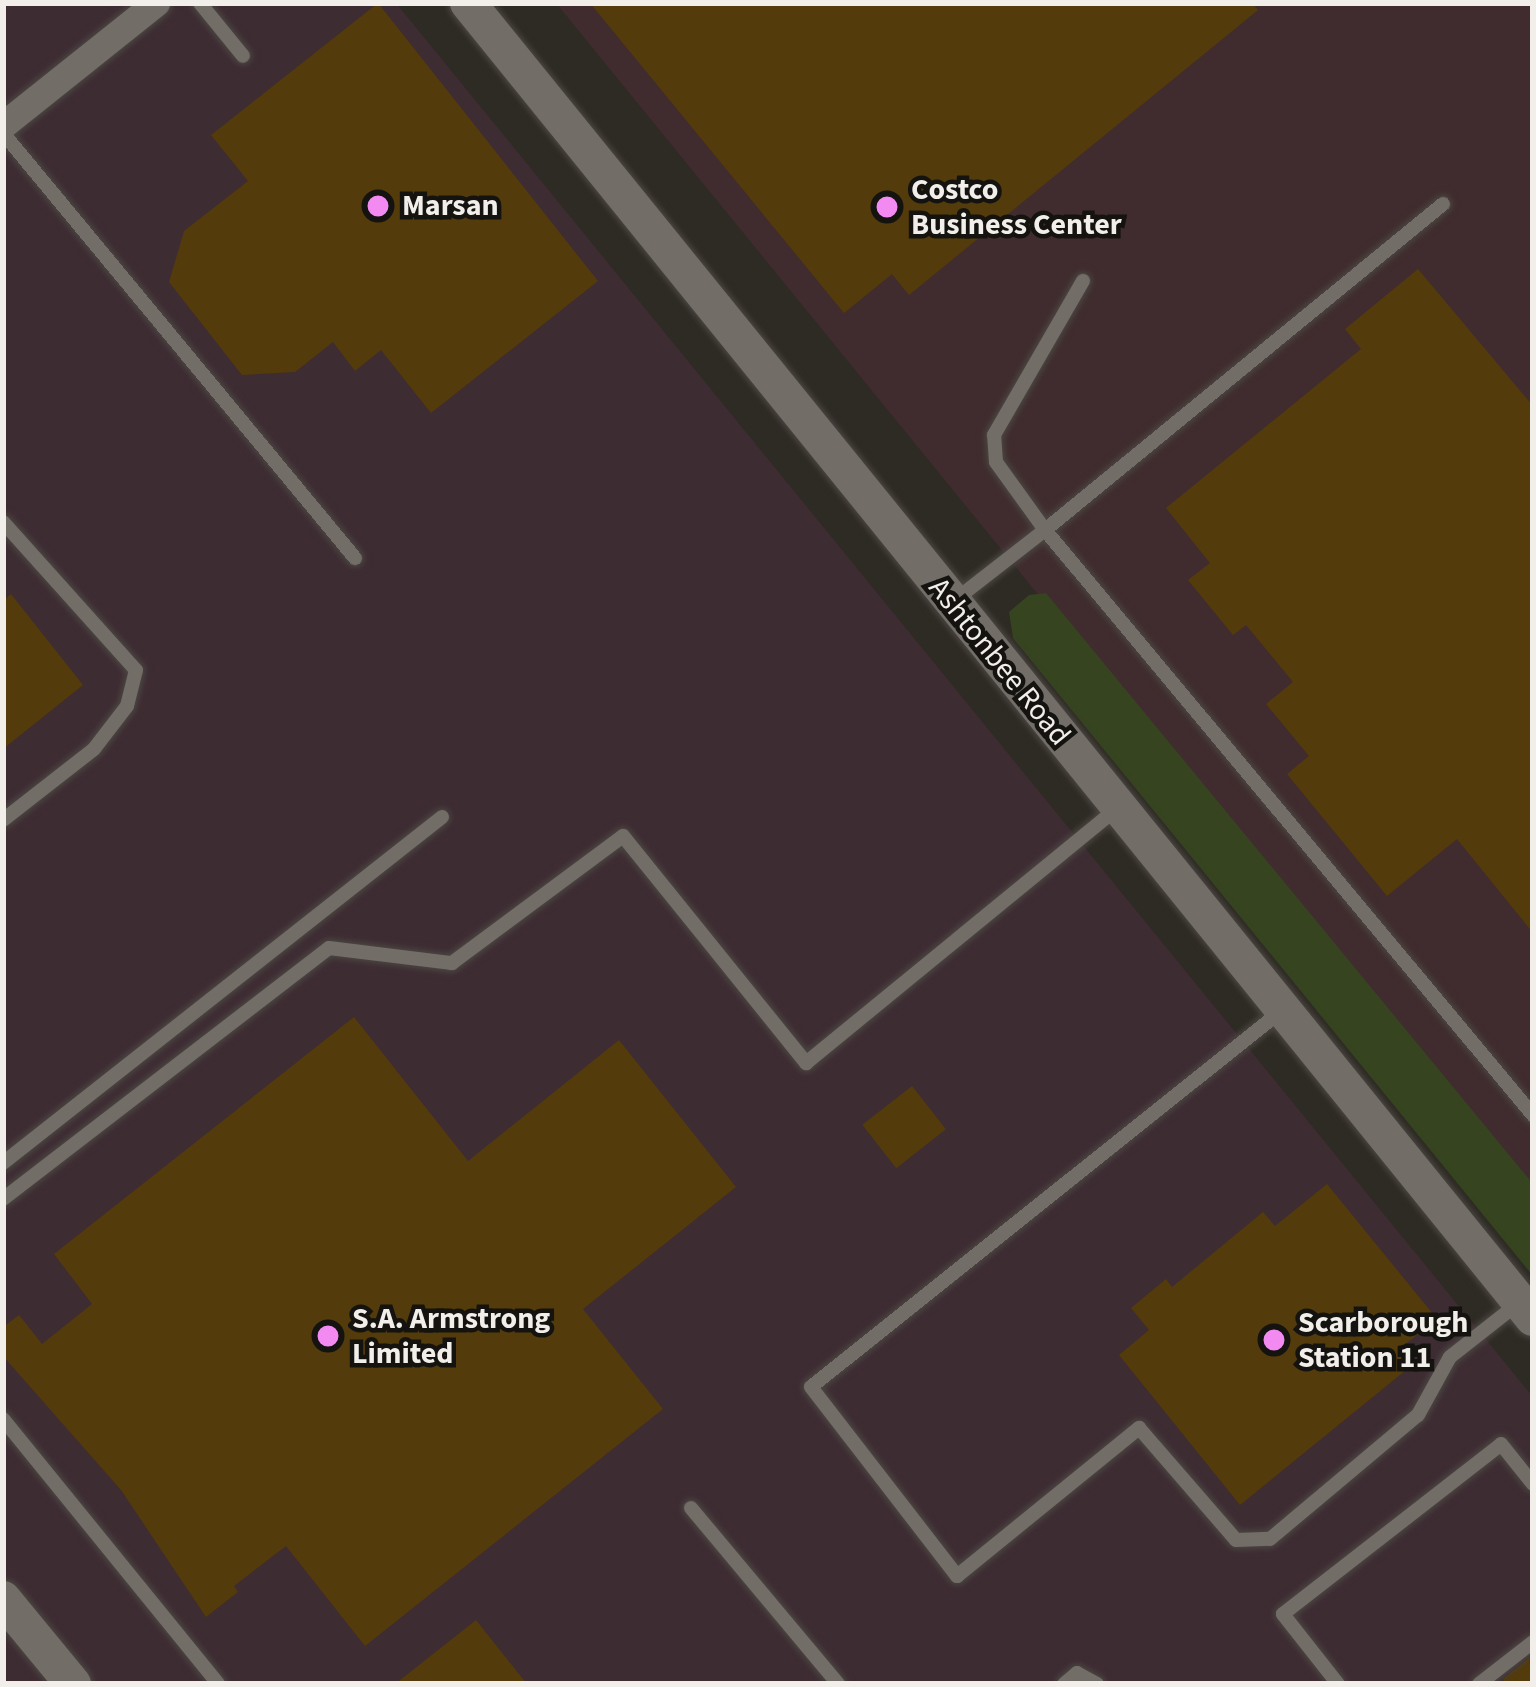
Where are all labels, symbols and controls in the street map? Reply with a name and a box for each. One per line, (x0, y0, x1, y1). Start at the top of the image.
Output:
place label: Costco Business Center (911, 172, 1122, 243)
place label: Marsan (402, 188, 499, 224)
marker: Marsan (365, 193, 391, 219)
marker: Costco Business Center (874, 194, 900, 220)
street label: Ashtonbee Road (921, 571, 1077, 753)
place label: S.A. Armstrong Limited (352, 1301, 550, 1372)
place label: Scarborough Station 11 (1298, 1305, 1468, 1376)
marker: S.A. Armstrong Limited (315, 1323, 341, 1349)
marker: Scarborough Station 11 (1261, 1327, 1287, 1353)

